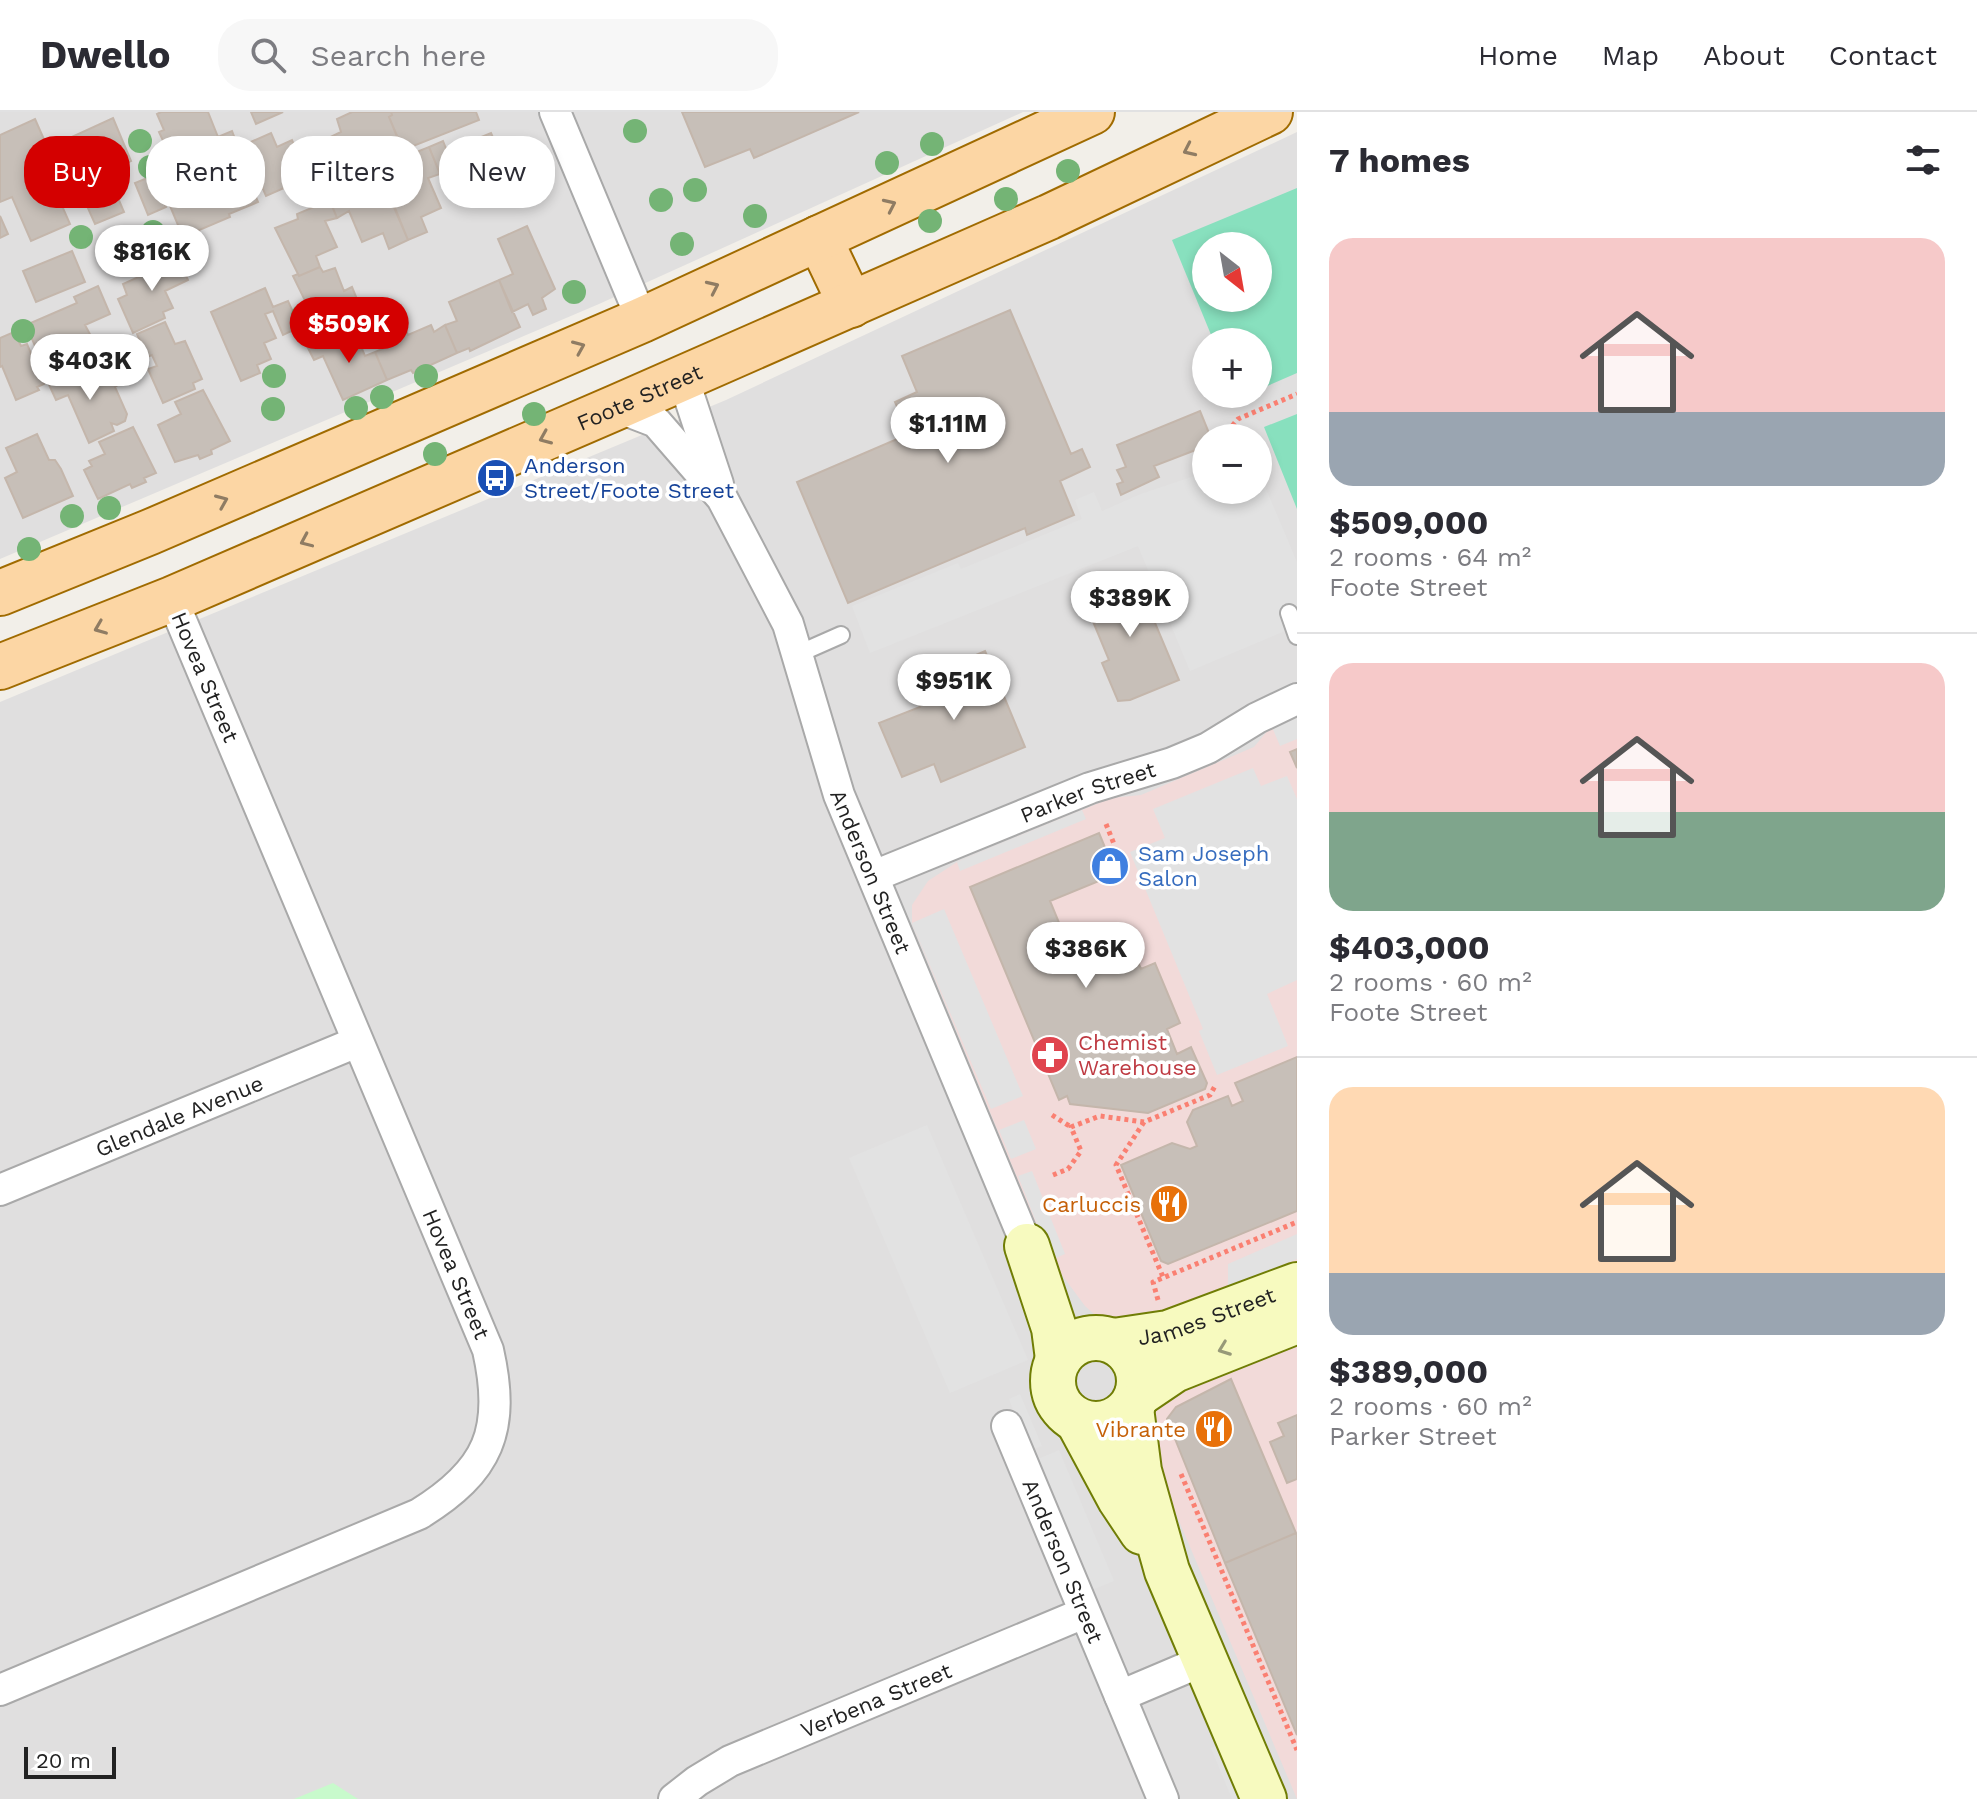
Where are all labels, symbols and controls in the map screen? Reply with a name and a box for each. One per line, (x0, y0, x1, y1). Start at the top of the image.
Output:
search box (218, 19, 778, 91)
text: Dwello (40, 33, 170, 77)
icon: search (246, 33, 290, 77)
text: Search here (310, 38, 486, 73)
text: Home (1478, 39, 1558, 72)
text: Map (1602, 39, 1659, 72)
text: About (1703, 39, 1785, 72)
text: Contact (1829, 39, 1937, 72)
chip: Buy (24, 136, 130, 208)
chip: Rent (146, 136, 265, 208)
chip: Filters (281, 136, 423, 208)
chip: New (439, 136, 555, 208)
icon: filters (1901, 138, 1945, 182)
one-way arrow (1183, 140, 1198, 156)
text: 7 homes (1329, 140, 1470, 180)
one-way arrow (882, 199, 897, 215)
pin: $816K (96, 225, 208, 293)
north arrow (1192, 232, 1272, 312)
map controls (1192, 232, 1272, 504)
text: $816K (113, 236, 191, 266)
one-way arrow (704, 281, 719, 297)
icon: home (1565, 290, 1709, 434)
pin: $509K (293, 297, 405, 365)
text: $509K (308, 308, 390, 338)
button: + (1192, 328, 1272, 408)
pin: $403K (34, 334, 146, 402)
one-way arrow (571, 340, 585, 356)
text: $403K (48, 345, 132, 375)
street label: Foote Street (573, 359, 706, 435)
pin: $1.11M (883, 397, 1013, 465)
text: $1.11M (909, 408, 987, 438)
button: − (1192, 424, 1272, 504)
one-way arrow (539, 428, 553, 444)
place label: Anderson Street/Foote Street (524, 453, 734, 503)
bus stop icon: Anderson Street/Foote Street (475, 457, 517, 499)
one-way arrow (214, 494, 228, 510)
text: $509,000 (1329, 502, 1489, 542)
one-way arrow (300, 531, 314, 547)
text: 2 rooms · 64 m² (1329, 542, 1531, 572)
pin: $389K (1074, 571, 1186, 639)
text: Foote Street (1329, 572, 1487, 602)
text: $389K (1089, 582, 1171, 612)
street label: Hovea Street (166, 608, 244, 746)
one-way arrow (94, 618, 108, 634)
pin: $951K (898, 654, 1010, 722)
text: $951K (916, 665, 992, 695)
icon: home (1565, 715, 1709, 859)
street label: Parker Street (1017, 756, 1158, 828)
street label: Anderson Street (826, 786, 916, 957)
place label: Sam Joseph Salon (1138, 841, 1269, 891)
shop icon: Sam Joseph Salon (1089, 845, 1131, 887)
pin: $386K (1030, 922, 1142, 990)
text: $403,000 (1329, 927, 1490, 967)
text: $386K (1045, 933, 1127, 963)
text: 2 rooms · 60 m² (1329, 967, 1532, 997)
text: Foote Street (1329, 997, 1487, 1027)
place label: Chemist Warehouse (1078, 1030, 1197, 1080)
pharmacy icon: Chemist Warehouse (1029, 1034, 1071, 1076)
street label: Glendale Avenue (92, 1070, 267, 1162)
icon: home (1565, 1139, 1709, 1283)
restaurant icon: Carluccis (1148, 1183, 1190, 1225)
place label: Carluccis (1042, 1192, 1141, 1217)
street label: Hovea Street (417, 1205, 495, 1343)
street label: James Street (1136, 1282, 1278, 1350)
one-way arrow (1218, 1339, 1232, 1356)
text: $389,000 (1329, 1351, 1488, 1391)
text: 2 rooms · 60 m² (1329, 1391, 1532, 1421)
restaurant icon: Vibrante (1193, 1408, 1235, 1450)
place label: Vibrante (1096, 1417, 1186, 1442)
text: Parker Street (1329, 1421, 1497, 1451)
street label: Anderson Street (1018, 1475, 1109, 1646)
street label: Verbena Street (797, 1657, 955, 1743)
scale bar (24, 1743, 116, 1779)
text: 20 m (36, 1748, 91, 1773)

